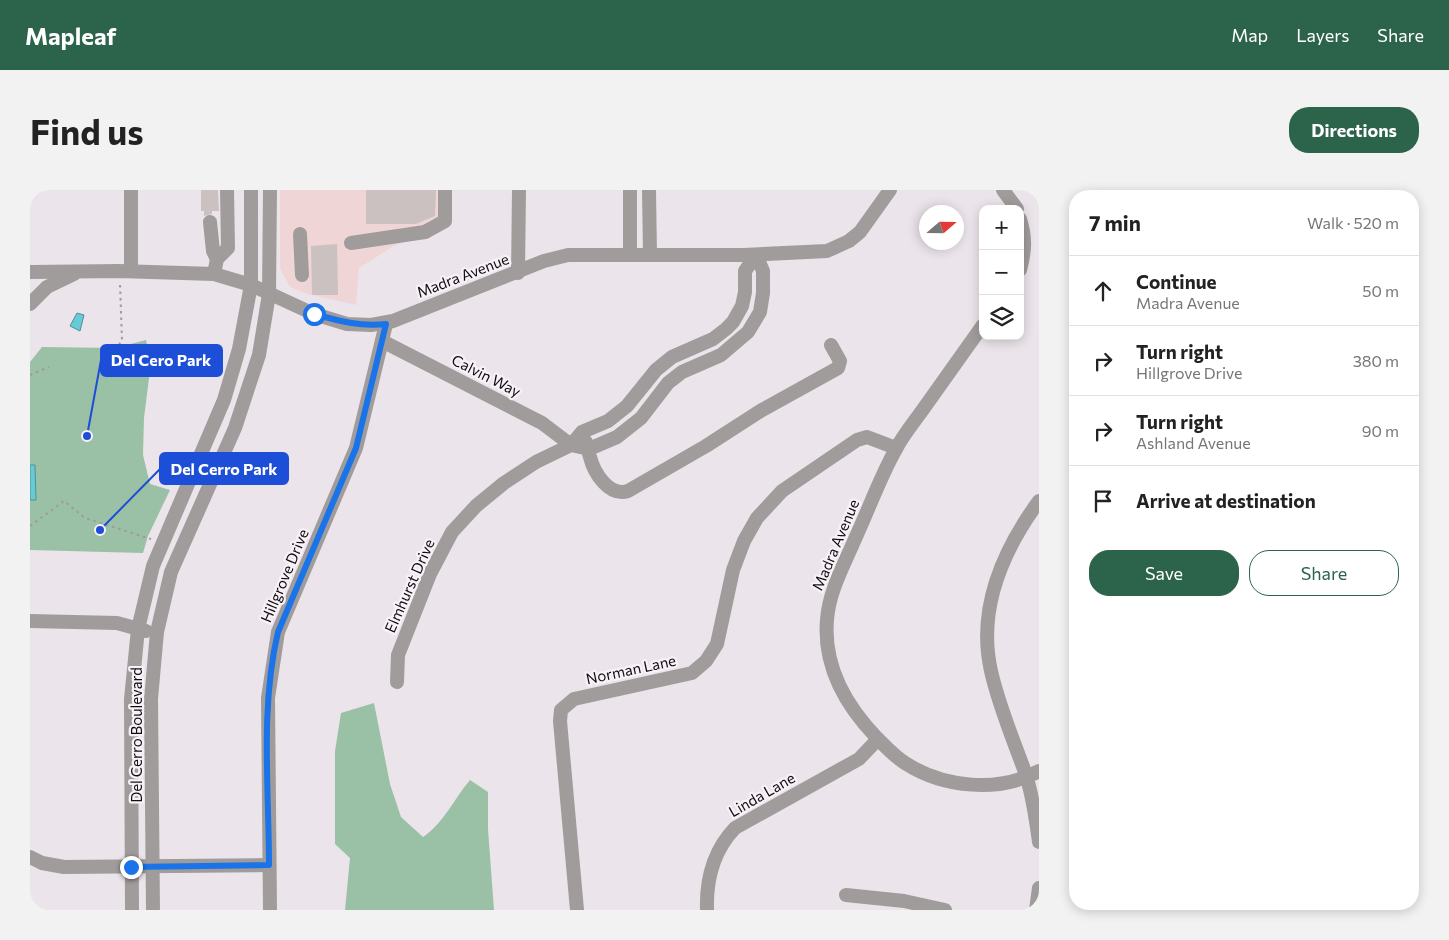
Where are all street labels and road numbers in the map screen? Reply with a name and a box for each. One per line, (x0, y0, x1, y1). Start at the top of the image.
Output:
street label: Madra Avenue (414, 249, 511, 301)
street label: Calvin Way (449, 350, 524, 400)
street label: Madra Avenue (808, 496, 862, 593)
street label: Hillgrove Drive (256, 526, 312, 625)
street label: Elmhurst Drive (380, 536, 438, 635)
street label: Norman Lane (584, 651, 678, 687)
street label: Del Cerro Boulevard (127, 667, 145, 803)
street label: Linda Lane (725, 768, 798, 820)

